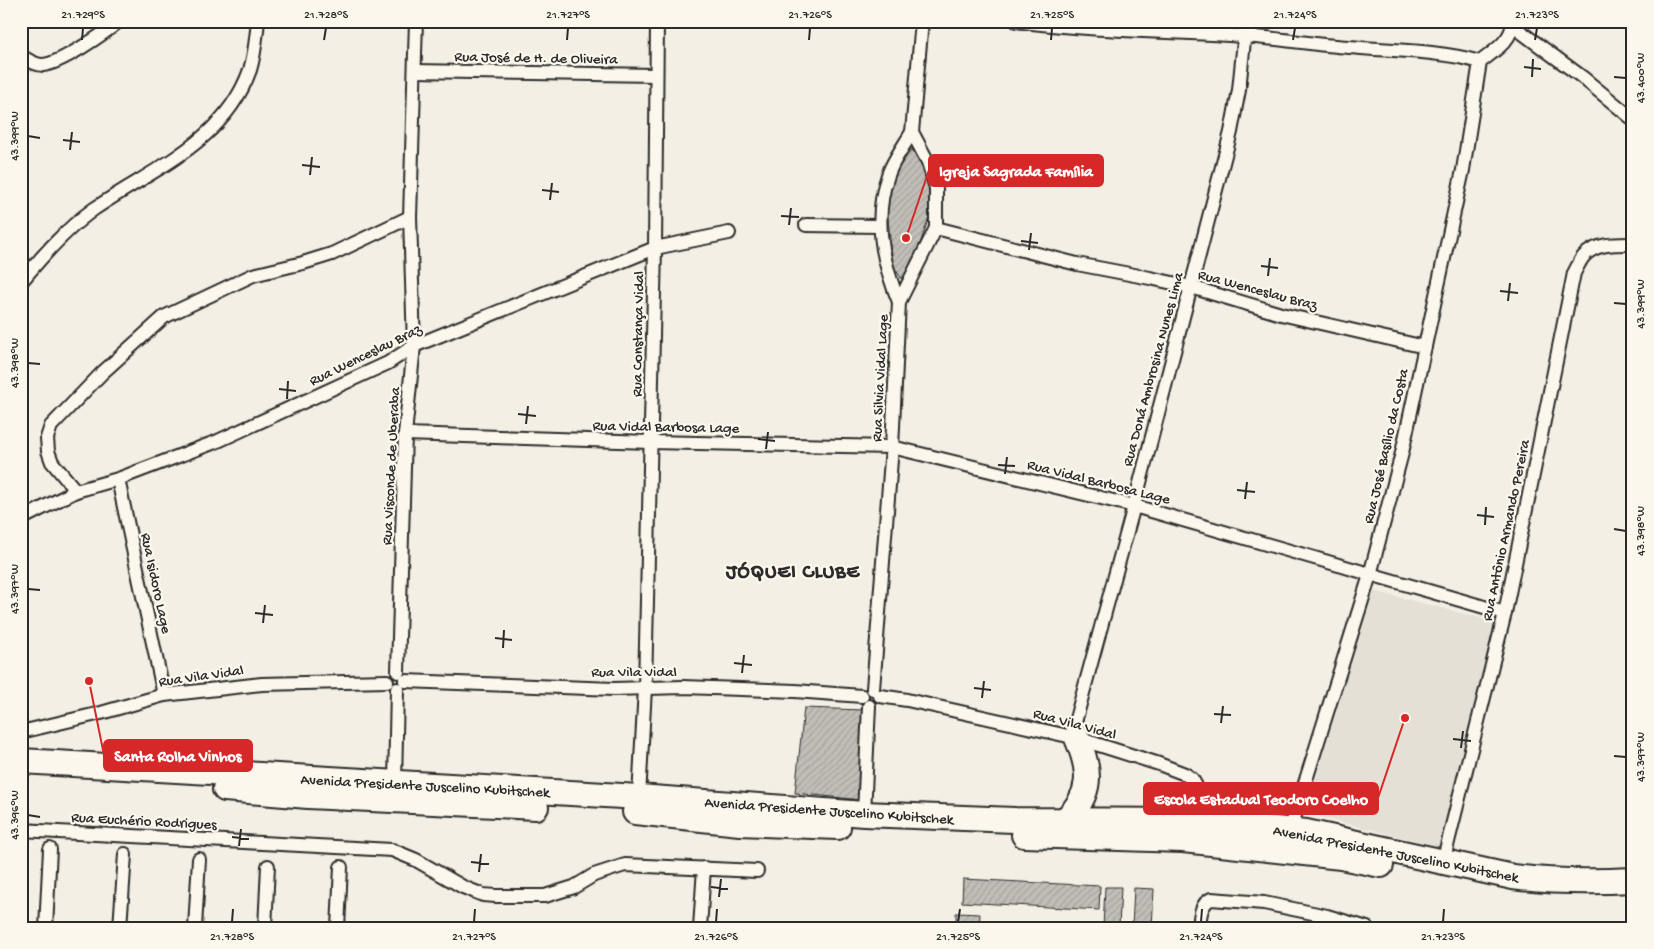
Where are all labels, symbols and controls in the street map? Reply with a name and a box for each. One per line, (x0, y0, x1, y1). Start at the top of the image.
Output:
text: 21.729°S (61, 9, 105, 23)
text: 21.728°S (304, 9, 349, 23)
text: 21.727°S (546, 9, 590, 23)
text: 21.726°S (788, 9, 832, 23)
text: 21.725°S (1030, 9, 1074, 23)
text: 21.724°S (1273, 9, 1317, 23)
text: 21.723°S (1515, 9, 1559, 23)
street label: Rua José de H. de Oliveira (454, 49, 618, 69)
text: 43.400°W (1635, 53, 1649, 103)
text: 43.399°W (9, 111, 23, 161)
callout: Igreja Sagrada Família (929, 155, 1103, 186)
text: Igreja Sagrada Família (939, 164, 1094, 183)
street label: Rua Wenceslau Braz (1196, 266, 1320, 316)
street label: Rua Doná Ambrosina Nunes Lima (1119, 270, 1189, 469)
street label: Rua Constança Vidal (629, 271, 649, 397)
text: 43.399°W (1635, 279, 1649, 329)
street label: Rua Silvia Vidal Lage (869, 314, 893, 442)
street label: Rua Wenceslau Braz (307, 321, 425, 391)
text: 43.398°W (9, 338, 23, 388)
street label: Rua José Basílio da Costa (1360, 367, 1414, 526)
street label: Rua Visconde de Uberaba (379, 386, 405, 546)
street label: Rua Vidal Barbosa Lage (592, 418, 740, 438)
street label: Rua Antônio Armando Pereira (1479, 438, 1535, 623)
street label: Rua Vidal Barbosa Lage (1025, 456, 1172, 509)
text: 43.398°W (1635, 506, 1649, 556)
street label: Rua Isidoro Lage (136, 531, 175, 636)
district label: JÓQUEI CLUBE (725, 561, 861, 585)
text: 43.397°W (9, 564, 23, 614)
street label: Rua Vila Vidal (158, 662, 245, 692)
street label: Rua Vila Vidal (591, 664, 677, 682)
street label: Rua Vila Vidal (1031, 705, 1118, 745)
text: 43.397°W (1635, 732, 1649, 782)
callout: Santa Rolha Vinhos (104, 740, 252, 771)
text: Santa Rolha Vinhos (114, 749, 243, 768)
street label: Avenida Presidente Juscelino Kubitschek (300, 771, 551, 803)
callout: Escola Estadual Teodoro Coelho (1144, 783, 1378, 814)
text: 43.396°W (9, 790, 23, 840)
text: Escola Estadual Teodoro Coelho (1154, 792, 1369, 811)
street label: Avenida Presidente Juscelino Kubitschek (704, 794, 955, 830)
street label: Rua Euchério Rodrigues (71, 809, 218, 835)
street label: Avenida Presidente Juscelino Kubitschek (1271, 822, 1521, 888)
text: 21.728°S (210, 931, 255, 945)
text: 21.727°S (452, 931, 496, 945)
text: 21.726°S (694, 931, 738, 945)
text: 21.725°S (936, 931, 980, 945)
text: 21.724°S (1179, 931, 1223, 945)
text: 21.723°S (1421, 931, 1465, 945)

